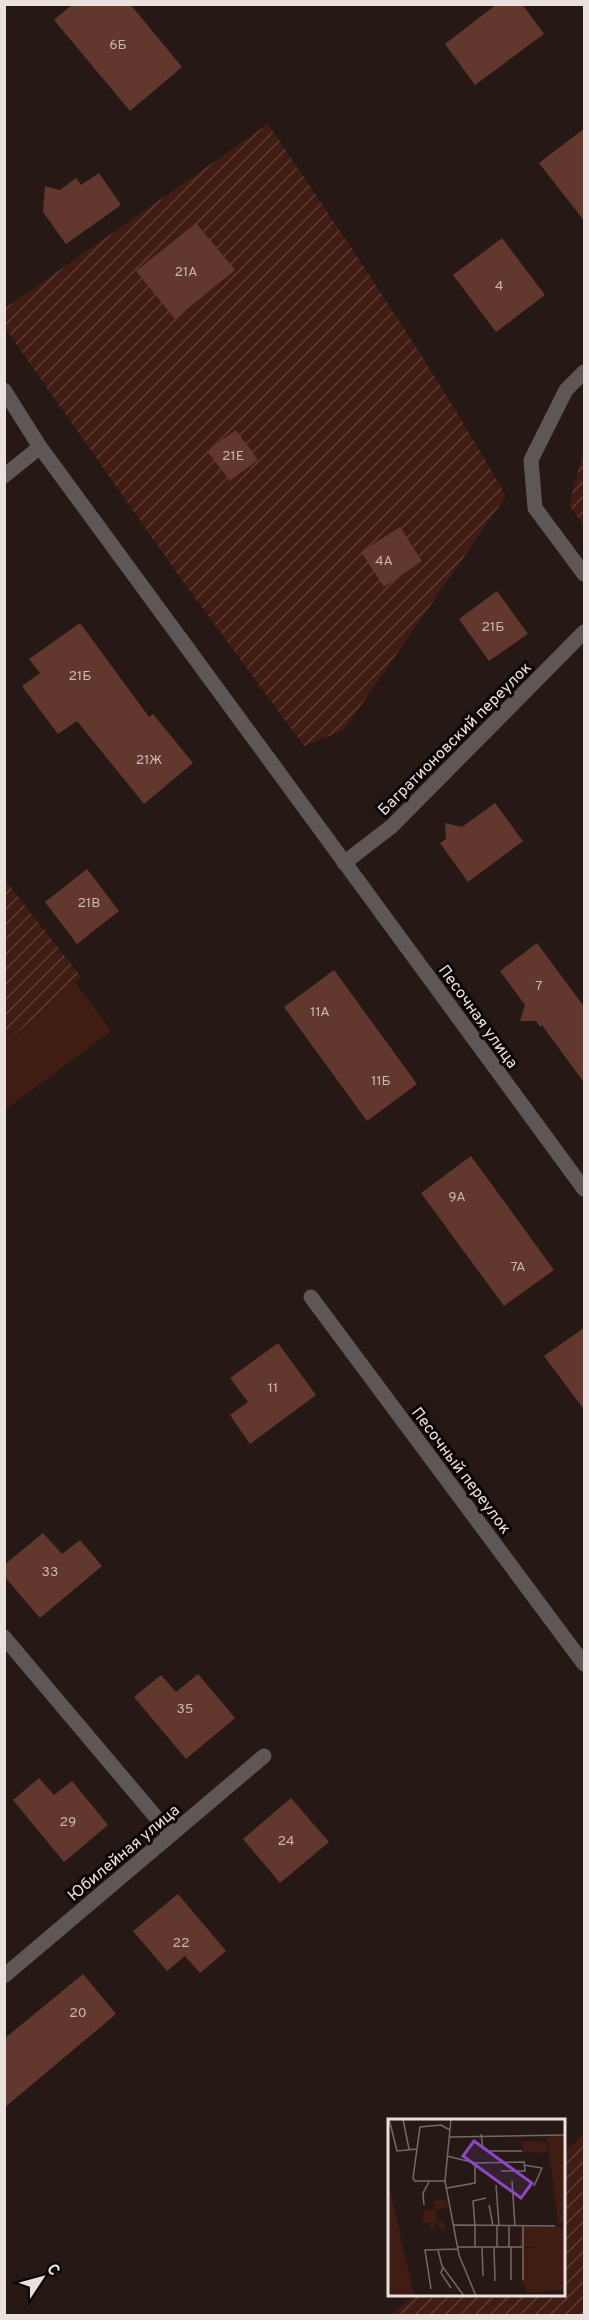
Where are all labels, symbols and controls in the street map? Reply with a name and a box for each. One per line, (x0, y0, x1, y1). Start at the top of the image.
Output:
house number: 6Б (109, 37, 127, 54)
house number: 21А (175, 264, 197, 281)
house number: 4 (495, 278, 503, 295)
house number: 21Е (222, 448, 244, 465)
house number: 4А (375, 553, 393, 570)
house number: 21Б (482, 619, 504, 636)
street label: Багратионовский переулок (374, 658, 536, 820)
house number: 21Б (69, 668, 91, 685)
house number: 21Ж (136, 752, 162, 769)
house number: 21В (78, 895, 100, 912)
street label: Песочная улица (433, 962, 522, 1073)
house number: 7 (535, 978, 543, 995)
house number: 11А (310, 1004, 330, 1021)
house number: 11Б (371, 1073, 391, 1090)
house number: 9А (448, 1189, 466, 1206)
house number: 7А (510, 1259, 526, 1276)
house number: 11 (268, 1380, 278, 1397)
street label: Песочный переулок (406, 1404, 515, 1539)
house number: 33 (42, 1564, 58, 1581)
house number: 35 (176, 1701, 194, 1718)
street label: Юбилейная улица (64, 1801, 184, 1906)
house number: 29 (60, 1814, 76, 1831)
house number: 24 (277, 1833, 295, 1850)
house number: 22 (172, 1935, 190, 1952)
house number: 20 (69, 2005, 87, 2022)
inset map (388, 2119, 565, 2296)
north arrow (12, 2248, 72, 2308)
text: С (41, 2260, 64, 2280)

